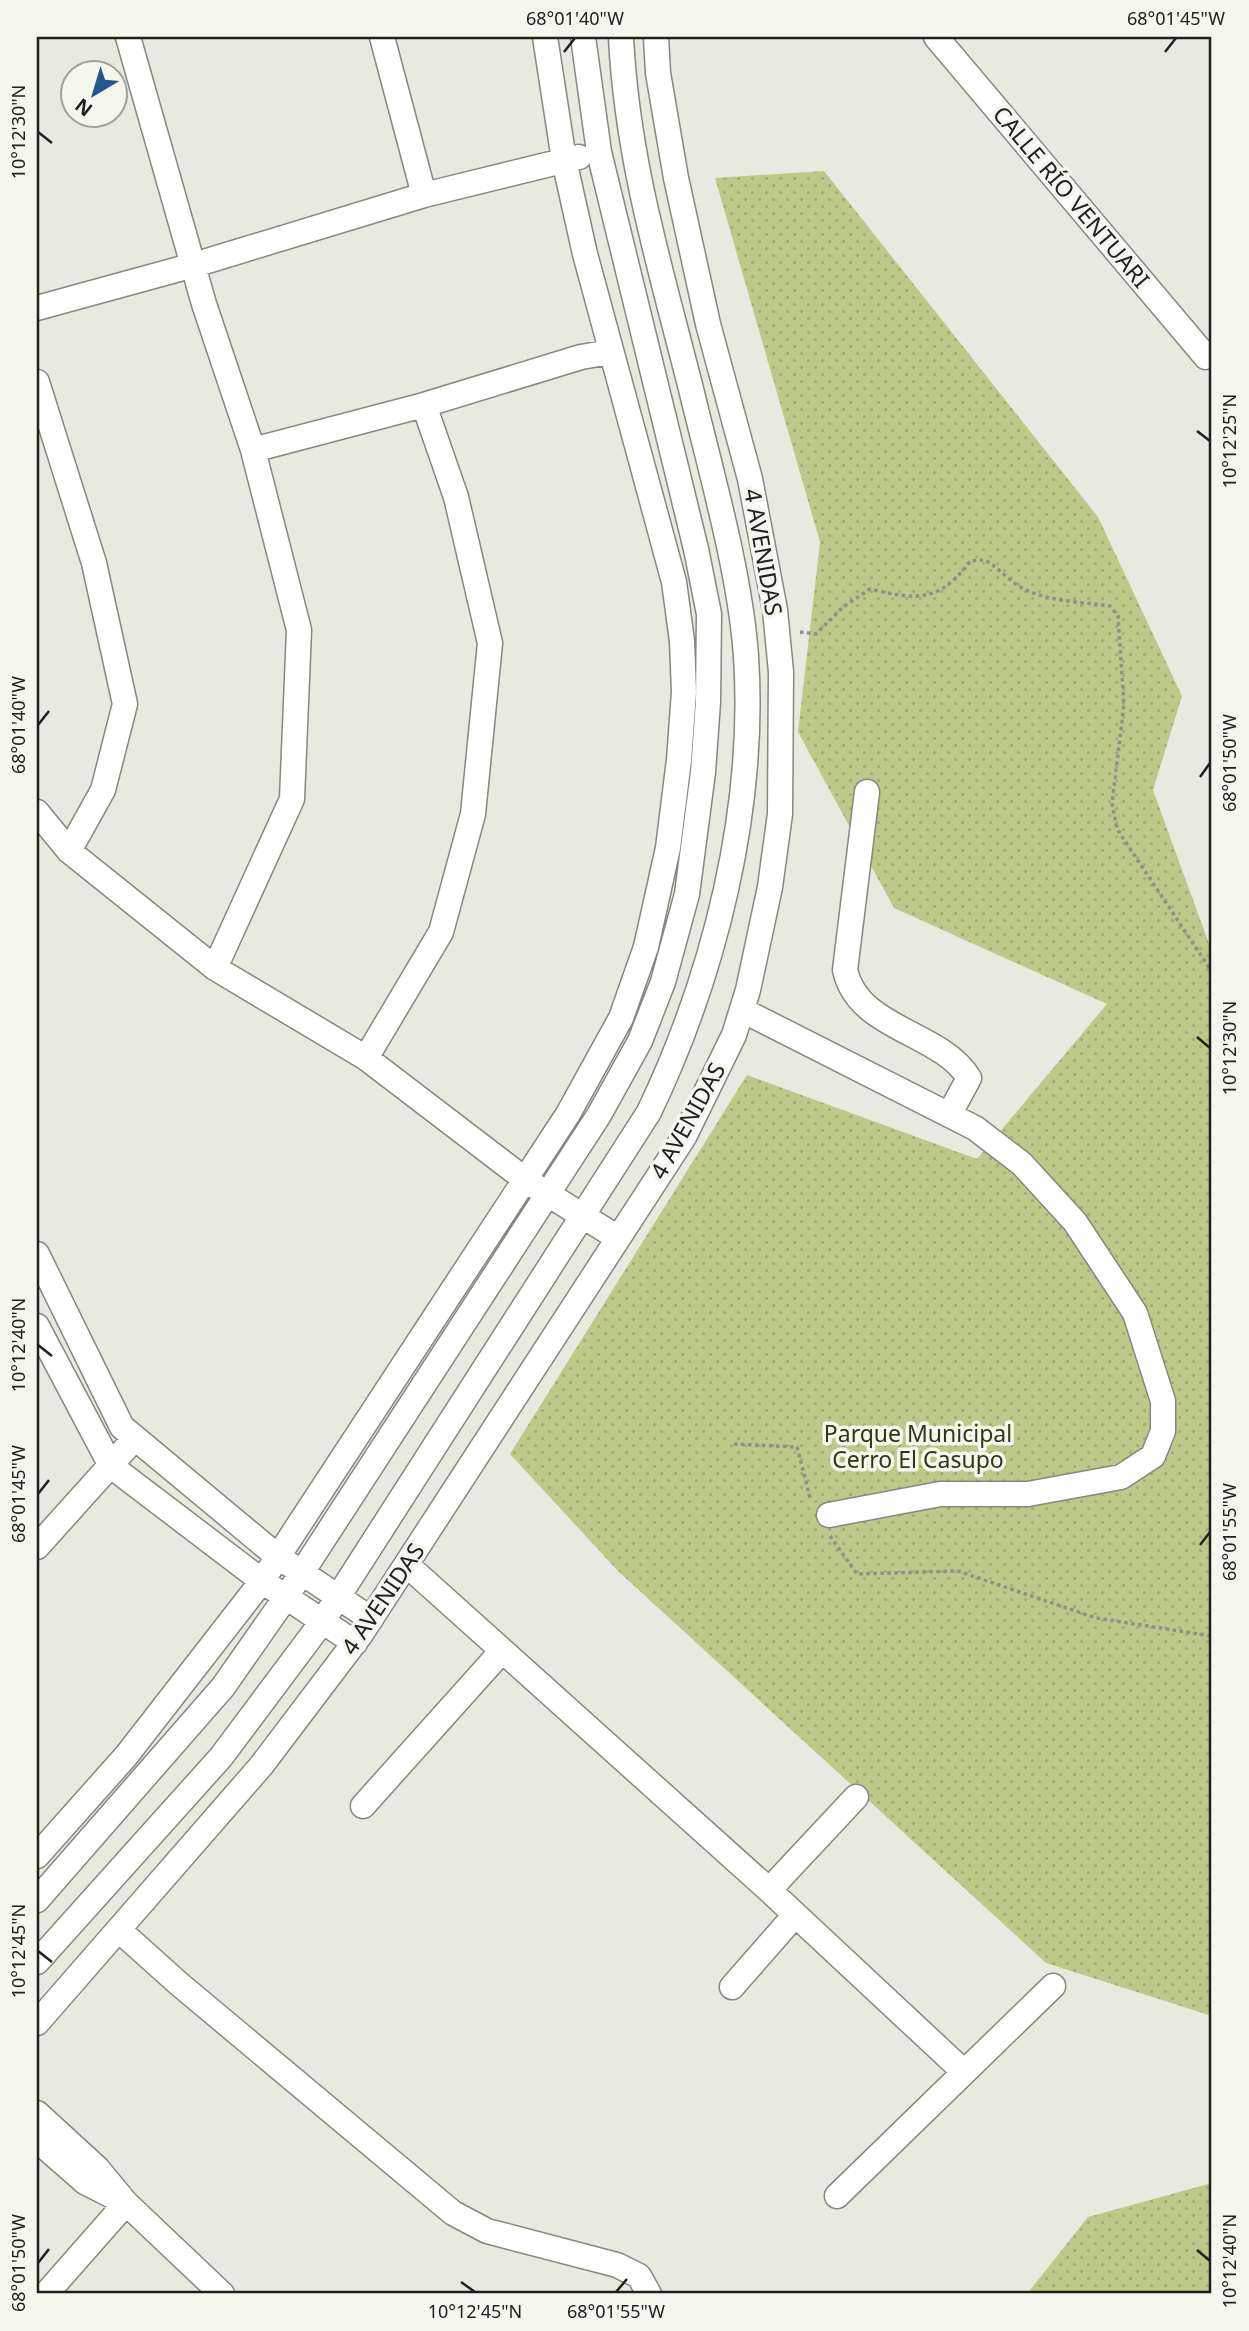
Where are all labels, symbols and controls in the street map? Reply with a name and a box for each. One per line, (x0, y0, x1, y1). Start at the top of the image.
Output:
text: 68°01'40"W (526, 6, 624, 30)
text: 68°01'45"W (1127, 6, 1225, 30)
north arrow (60, 60, 130, 130)
text: 10°12'30"N (6, 85, 30, 179)
text: N (69, 92, 98, 122)
street label: CALLE RÍO VENTUARI (986, 99, 1157, 294)
text: 10°12'25"N (1217, 394, 1241, 488)
street label: 4 AVENIDAS (737, 486, 791, 618)
text: 68°01'40"W (6, 676, 30, 774)
text: 68°01'50"W (1217, 714, 1241, 812)
text: 10°12'30"N (1217, 1001, 1241, 1095)
street label: 4 AVENIDAS (642, 1057, 732, 1184)
text: 10°12'40"N (6, 1298, 30, 1392)
park label: Parque Municipal Cerro El Casupo (824, 1417, 1012, 1475)
text: 68°01'45"W (6, 1445, 30, 1543)
text: 68°01'55"W (1217, 1483, 1241, 1581)
street label: 4 AVENIDAS (333, 1536, 431, 1661)
text: 10°12'45"N (6, 1904, 30, 1998)
text: 68°01'50"W (6, 2214, 30, 2312)
text: 10°12'40"N (1217, 2214, 1241, 2308)
text: 10°12'45"N (428, 2299, 522, 2323)
text: 68°01'55"W (567, 2299, 665, 2323)

